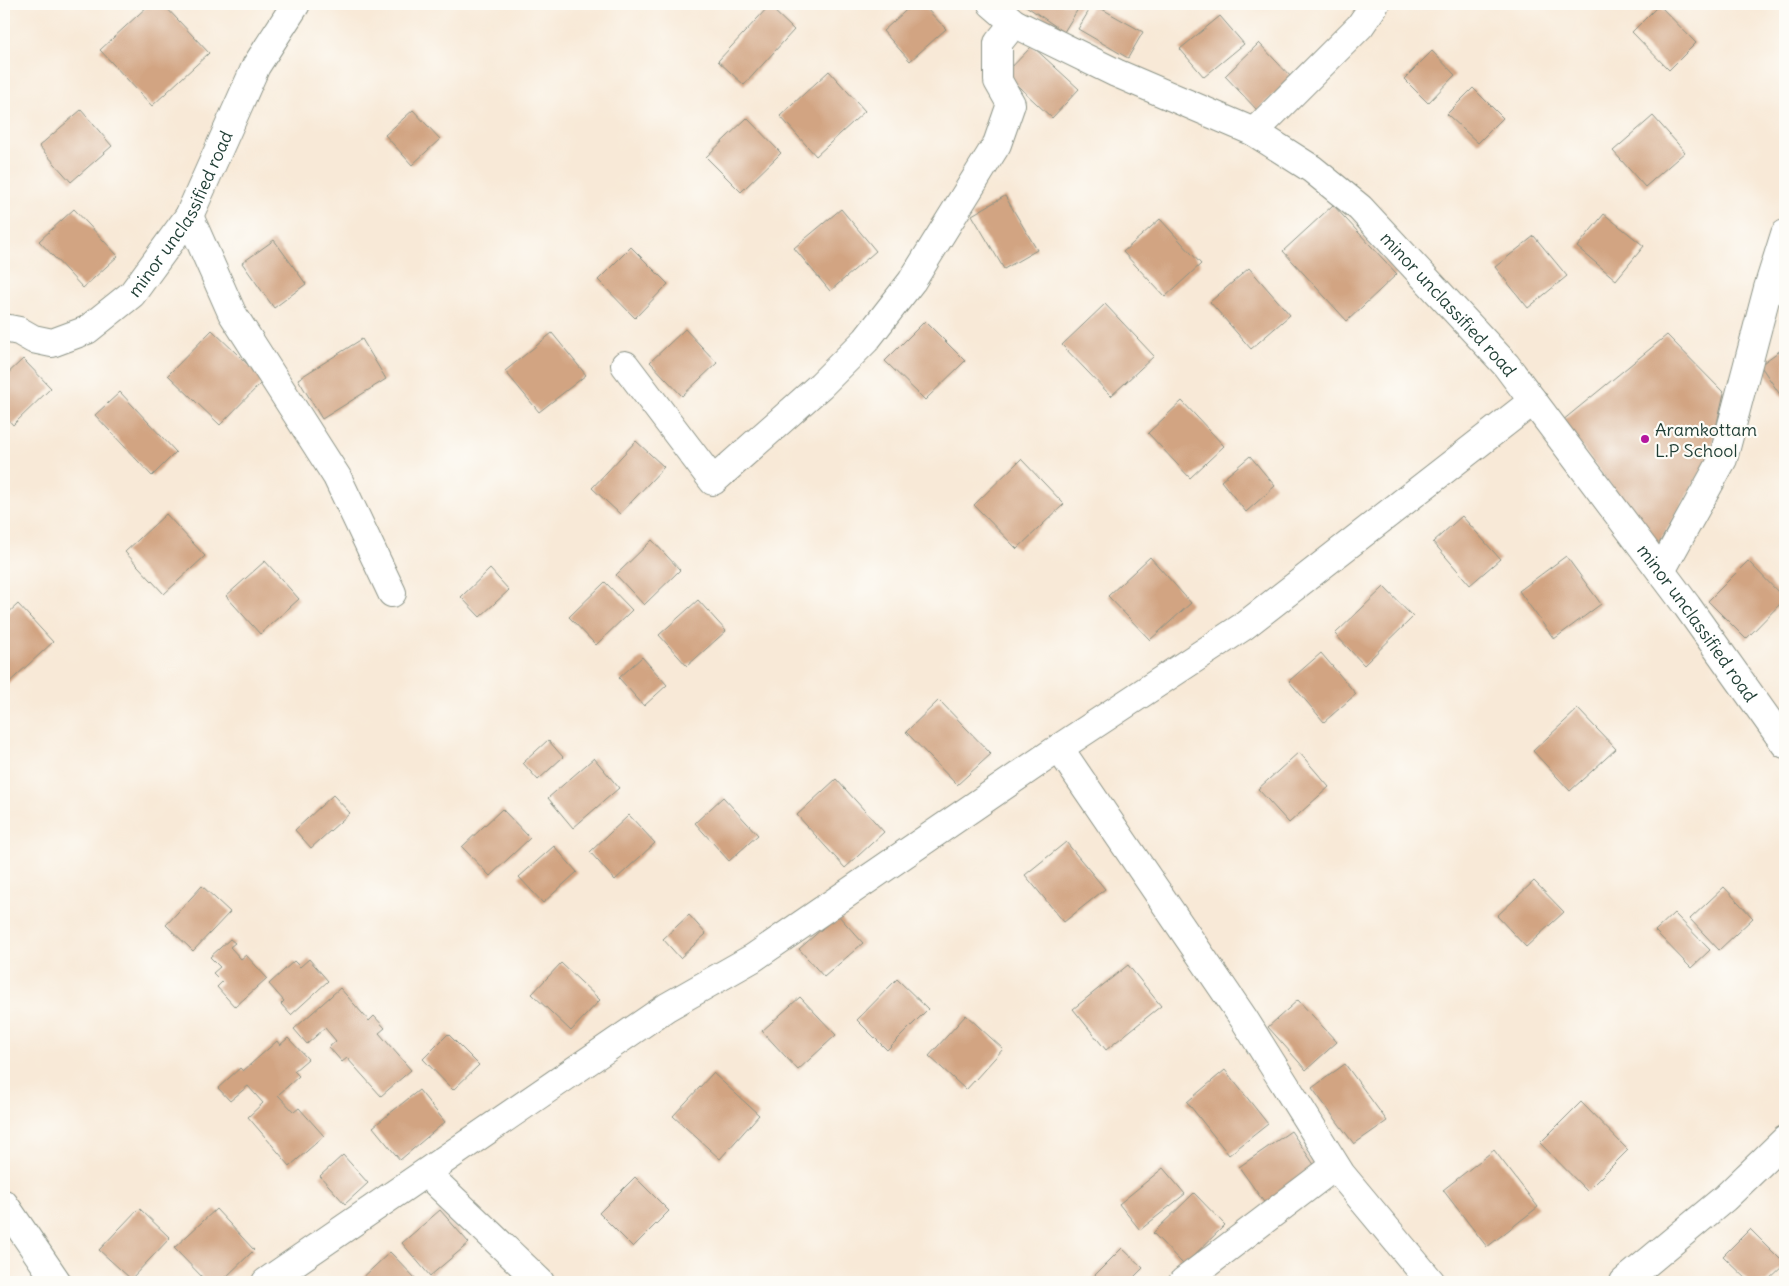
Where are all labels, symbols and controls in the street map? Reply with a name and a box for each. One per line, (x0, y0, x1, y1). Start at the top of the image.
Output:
street label: minor unclassified road (122, 127, 237, 301)
street label: minor unclassified road (1376, 226, 1522, 381)
place label: Aramkottam L.P School (1655, 418, 1757, 462)
marker: Aramkottam L.P School (1639, 433, 1651, 445)
street label: minor unclassified road (1633, 539, 1763, 706)

